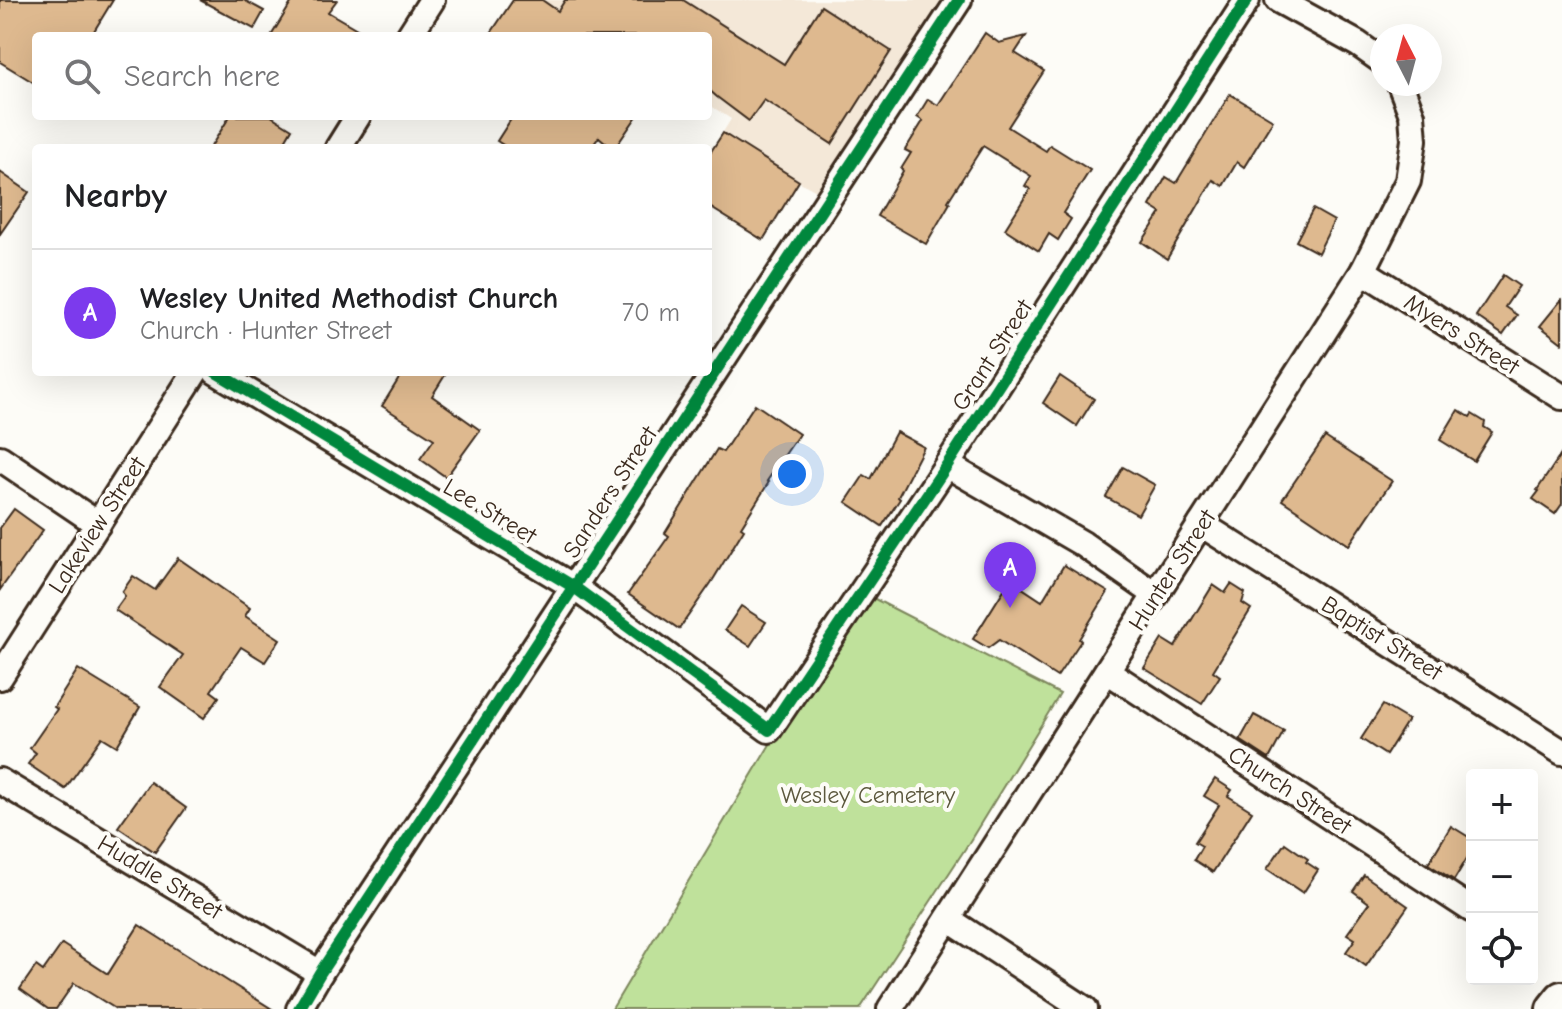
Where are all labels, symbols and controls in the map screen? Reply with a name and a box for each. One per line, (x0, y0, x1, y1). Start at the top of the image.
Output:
north arrow (1370, 24, 1442, 96)
search box (32, 32, 712, 120)
icon: search (60, 54, 104, 98)
text: Search here (124, 59, 280, 94)
text: Nearby (64, 176, 167, 216)
text: Wesley United Methodist Church (140, 281, 558, 316)
street label: Myers Street (1399, 288, 1526, 381)
street label: Grant Street (946, 293, 1039, 416)
text: A (83, 298, 97, 328)
text: 70 m (622, 298, 680, 328)
text: Church · Hunter Street (140, 316, 391, 346)
street label: Sanders Street (557, 420, 664, 563)
street label: Lakeview Street (42, 451, 152, 598)
your location (772, 454, 812, 494)
street label: Lee Street (438, 472, 543, 550)
street label: Hunter Street (1122, 503, 1222, 636)
pin: A (984, 542, 1036, 608)
street label: Baptist Street (1316, 590, 1448, 687)
street label: Church Street (1223, 740, 1358, 841)
map controls (1466, 769, 1538, 985)
button: + (1466, 769, 1538, 841)
park label: Wesley Cemetery (781, 781, 955, 809)
street label: Huddle Street (93, 829, 228, 926)
button: − (1466, 841, 1538, 913)
button: locate (1466, 913, 1538, 985)

